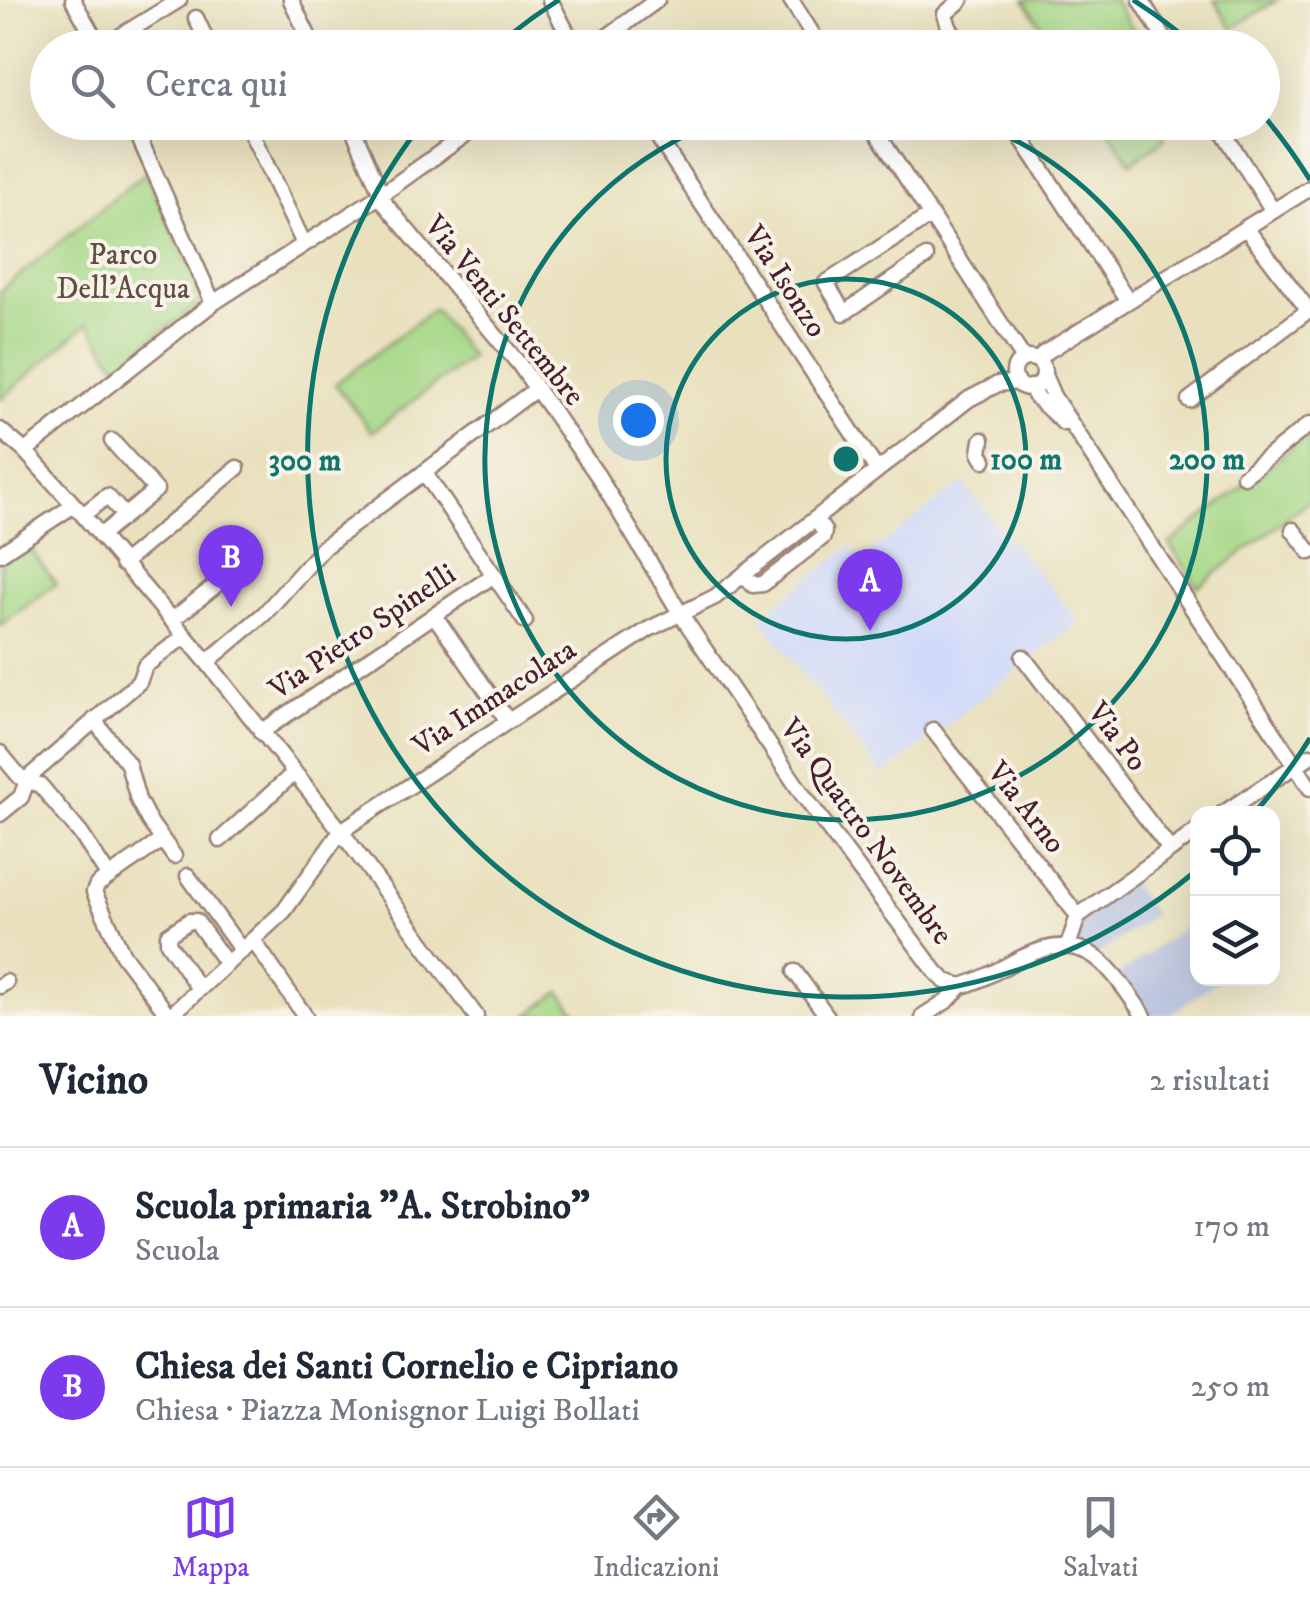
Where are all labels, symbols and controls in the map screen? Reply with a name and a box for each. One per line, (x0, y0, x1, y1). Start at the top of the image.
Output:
search box (30, 30, 1280, 140)
icon: search (65, 58, 120, 113)
text: Cerca qui (145, 61, 288, 109)
street label: Via Venti Settembre (415, 207, 592, 414)
street label: Via Isonzo (734, 218, 835, 345)
park label: Parco Dell’Acqua (56, 237, 190, 308)
your location (613, 395, 664, 446)
centre of rings (828, 441, 864, 477)
text: 100 m (990, 442, 1063, 479)
text: 200 m (1169, 442, 1245, 479)
text: 300 m (269, 443, 342, 480)
pin: B (198, 524, 264, 607)
pin: A (838, 548, 902, 631)
street label: Via Pietro Spinelli (262, 556, 463, 709)
street label: Via Immacolata (405, 632, 584, 765)
street label: Via Po (1078, 694, 1155, 779)
street label: Via Quattro Novembre (771, 711, 960, 952)
street label: Via Arno (978, 754, 1073, 861)
map controls (1190, 806, 1280, 986)
button: locate (1190, 806, 1280, 896)
button: layers (1190, 896, 1280, 986)
text: Vicino (40, 1055, 148, 1107)
text: 2 risultati (1149, 1061, 1270, 1101)
text: Scuola primaria "A. Strobino" (135, 1183, 590, 1231)
text: A (62, 1207, 83, 1247)
text: 170 m (1193, 1207, 1270, 1247)
text: Scuola (135, 1231, 220, 1271)
text: Chiesa dei Santi Cornelio e Cipriano (135, 1343, 678, 1391)
text: B (62, 1367, 83, 1407)
text: 250 m (1190, 1367, 1270, 1407)
text: Chiesa · Piazza Monisgnor Luigi Bollati (135, 1391, 640, 1431)
tab: Mappa (172, 1490, 249, 1585)
tab: Indicazioni (593, 1490, 719, 1585)
tab: Salvati (1063, 1490, 1138, 1585)

